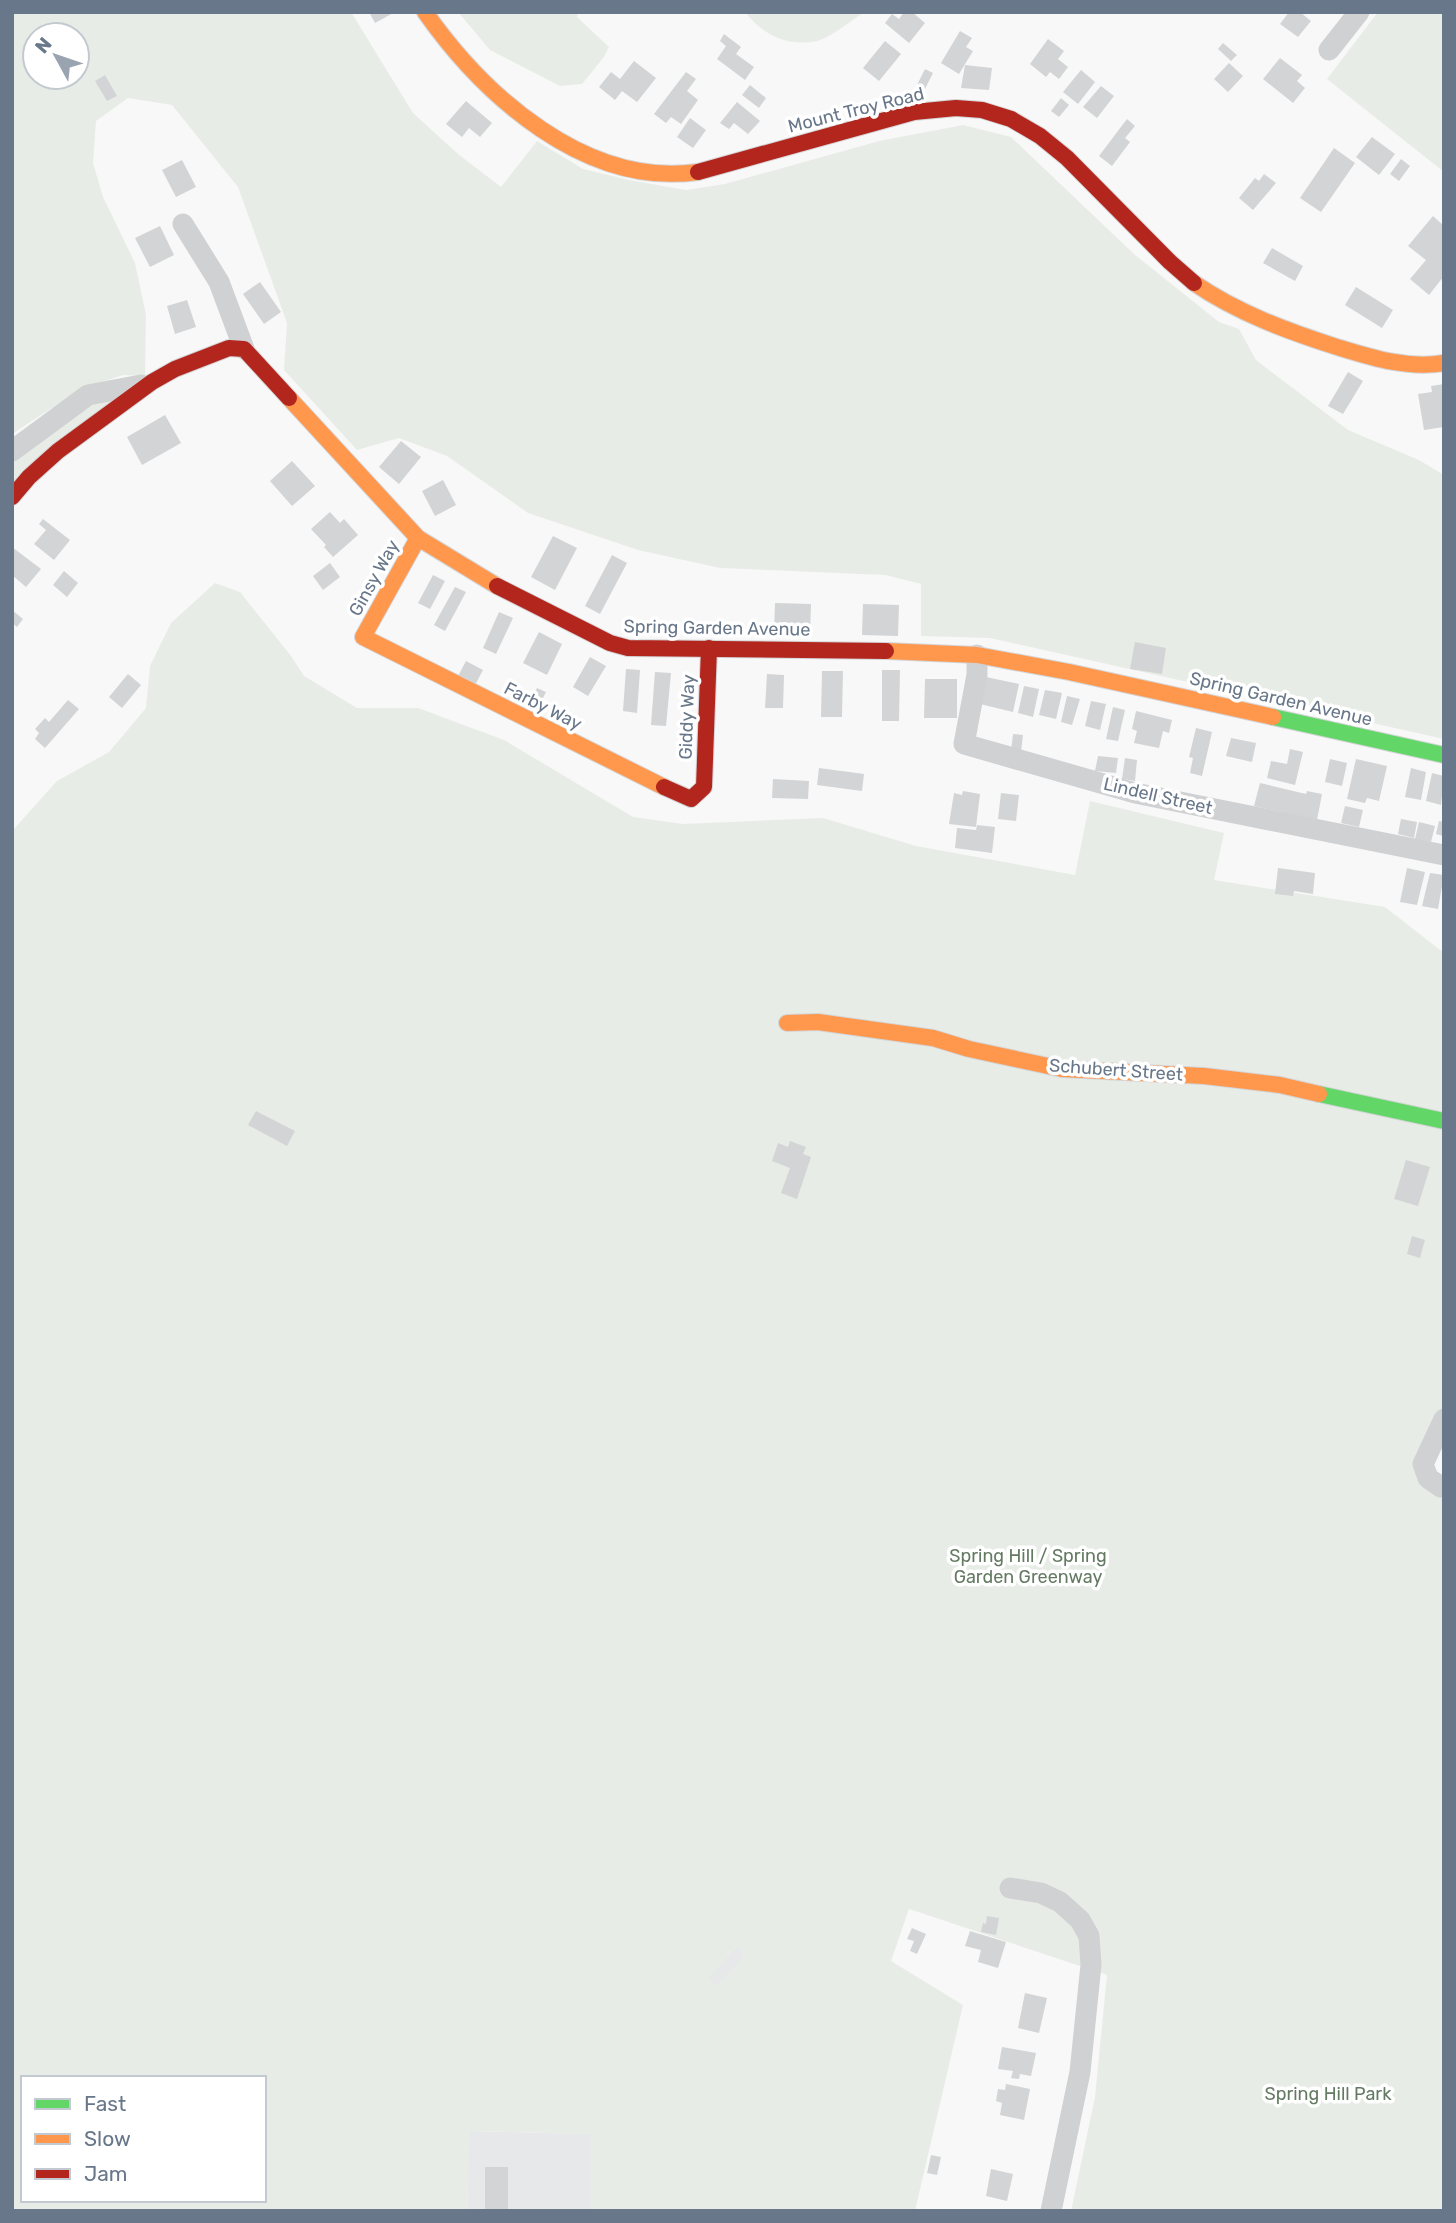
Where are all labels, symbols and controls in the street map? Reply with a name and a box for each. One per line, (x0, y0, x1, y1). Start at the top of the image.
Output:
north arrow (21, 21, 91, 91)
text: N (30, 33, 57, 58)
street label: Mount Troy Road (786, 82, 926, 138)
street label: Ginsy Way (344, 536, 404, 620)
street label: Spring Garden Avenue (623, 615, 811, 641)
street label: Spring Garden Avenue (1188, 667, 1374, 731)
street label: Giddy Way (675, 674, 699, 760)
street label: Farby Way (500, 677, 586, 735)
street label: Lindell Street (1101, 773, 1215, 819)
street label: Schubert Street (1048, 1054, 1184, 1086)
park label: Spring Hill / Spring Garden Greenway (949, 1545, 1107, 1588)
legend (21, 2076, 266, 2202)
park label: Spring Hill Park (1265, 2083, 1392, 2105)
text: Fast (84, 2091, 126, 2116)
text: Slow (84, 2126, 131, 2151)
text: Jam (84, 2161, 128, 2186)

